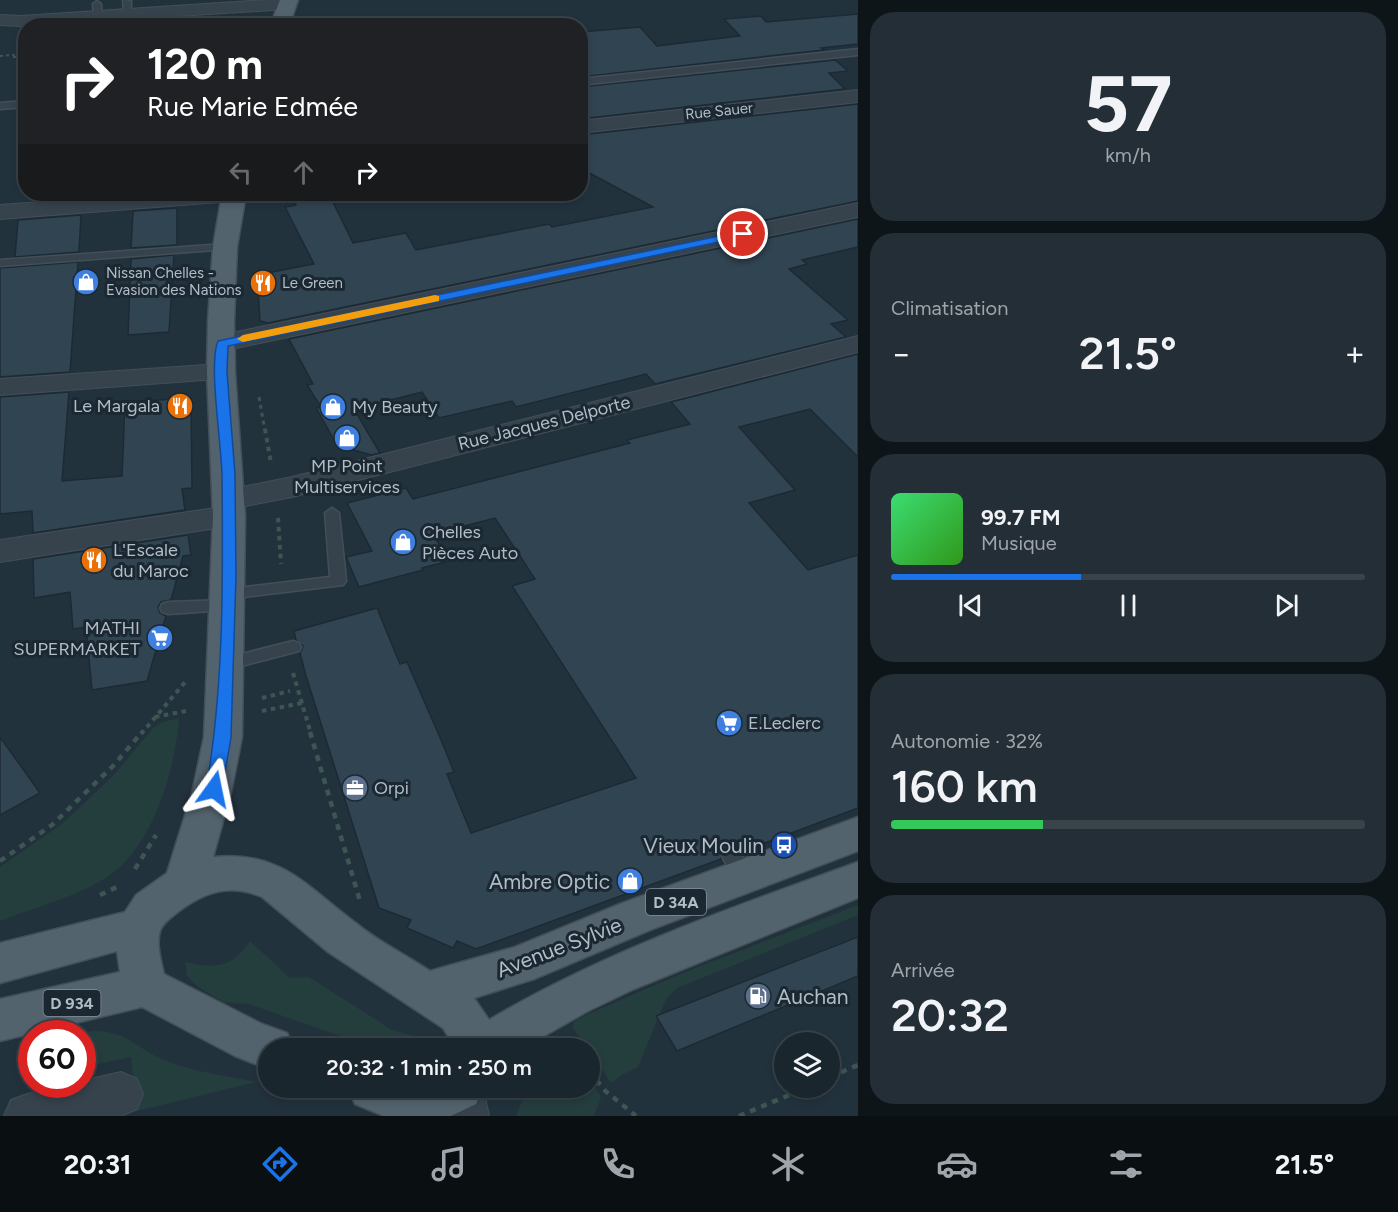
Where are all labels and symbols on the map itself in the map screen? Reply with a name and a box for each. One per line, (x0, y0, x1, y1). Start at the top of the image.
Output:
street label: Rue Sauer (684, 98, 754, 124)
pin (717, 208, 768, 259)
place label: Nissan Chelles - Evasion des Nations (106, 264, 242, 299)
shop icon: Nissan Chelles - Evasion des Nations (71, 267, 101, 297)
restaurant icon: Le Green (248, 268, 278, 298)
place label: Le Green (282, 274, 343, 292)
restaurant icon: Le Margala (165, 391, 195, 421)
street label: Rue Jacques Delporte (456, 391, 633, 455)
shop icon: My Beauty (318, 392, 348, 422)
place label: Le Margala (73, 395, 160, 417)
place label: My Beauty (352, 396, 438, 418)
shop icon: MP Point Multiservices (332, 423, 362, 453)
place label: MP Point Multiservices (294, 455, 400, 498)
place label: Chelles Pièces Auto (422, 521, 518, 564)
shop icon: Chelles Pièces Auto (388, 527, 418, 557)
place label: L'Escale du Maroc (113, 539, 189, 582)
restaurant icon: L'Escale du Maroc (79, 545, 109, 575)
place label: MATHI SUPERMARKET (14, 617, 140, 660)
supermarket icon: MATHI SUPERMARKET (145, 623, 175, 653)
supermarket icon: E.Leclerc (714, 708, 744, 738)
place label: E.Leclerc (748, 712, 821, 734)
position arrow (182, 757, 246, 821)
office icon: Orpi (340, 773, 370, 803)
place label: Orpi (374, 777, 409, 799)
bus stop icon: Vieux Moulin (769, 830, 799, 860)
place label: Vieux Moulin (643, 833, 764, 858)
shop icon: Ambre Optic (615, 866, 645, 896)
place label: Ambre Optic (489, 869, 610, 894)
road number: D 34A (646, 889, 706, 915)
street label: Avenue Sylvie (493, 912, 625, 982)
fuel station icon: Auchan (743, 981, 773, 1011)
place label: Auchan (777, 984, 848, 1009)
road number: D 934 (44, 990, 100, 1016)
speed limit sign: 60 (18, 1020, 96, 1098)

